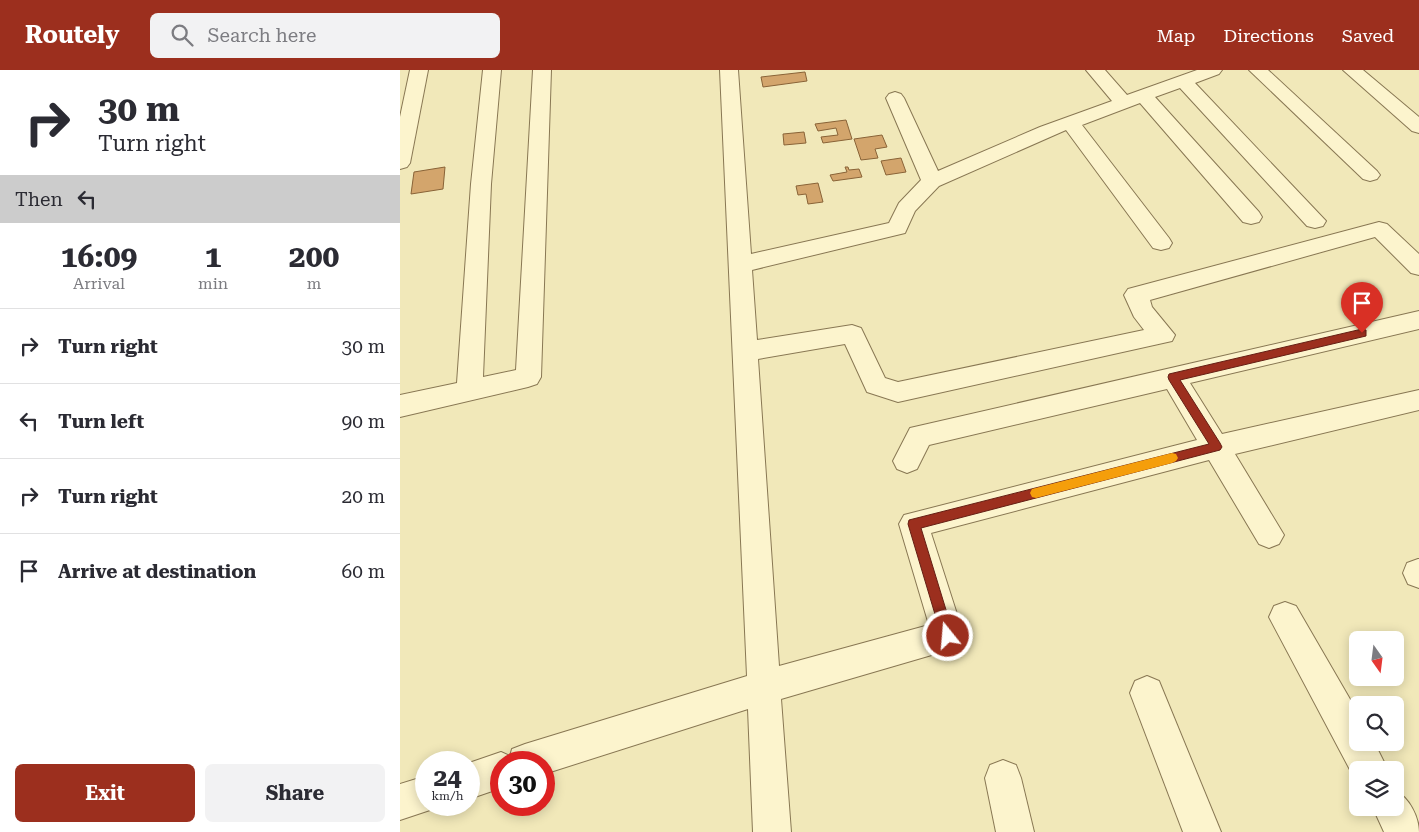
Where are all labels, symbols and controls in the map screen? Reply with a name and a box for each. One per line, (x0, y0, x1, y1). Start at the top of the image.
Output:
search box (150, 13, 500, 58)
text: Routely (25, 21, 120, 49)
icon: search (168, 21, 196, 49)
text: Search here (208, 24, 316, 47)
text: Map (1157, 25, 1195, 46)
text: Directions (1223, 25, 1314, 46)
text: Saved (1342, 25, 1394, 46)
text: 30 m (98, 89, 180, 130)
icon: right (15, 90, 80, 155)
text: Turn right (98, 131, 206, 156)
icon: left (73, 185, 101, 213)
text: Then (15, 188, 63, 211)
text: 16:09 (61, 239, 137, 274)
text: 1 (205, 239, 221, 274)
text: 200 (289, 239, 339, 274)
text: Arrival (73, 274, 125, 293)
text: min (198, 274, 228, 293)
text: m (307, 274, 321, 293)
pin (1341, 282, 1383, 333)
icon: arrive (1348, 289, 1376, 317)
icon: right (15, 332, 43, 360)
text: Turn right (58, 335, 158, 358)
text: 30 m (342, 335, 385, 358)
icon: left (15, 407, 43, 435)
text: Turn left (58, 410, 144, 433)
text: 90 m (342, 410, 385, 433)
icon: right (15, 482, 43, 510)
text: Turn right (58, 485, 158, 508)
text: 20 m (342, 485, 385, 508)
icon: arrive (15, 557, 43, 585)
text: Arrive at destination (58, 560, 256, 583)
text: 60 m (342, 560, 385, 583)
position arrow (921, 609, 973, 661)
north arrow (1349, 631, 1404, 686)
map controls (1349, 631, 1404, 816)
button: search (1349, 696, 1404, 751)
speed limit sign: 30 (490, 751, 555, 816)
button: layers (1349, 761, 1404, 816)
text: 24 (433, 763, 462, 792)
button: Exit (15, 764, 195, 822)
button: Share (205, 764, 385, 822)
text: km/h (431, 789, 464, 803)

